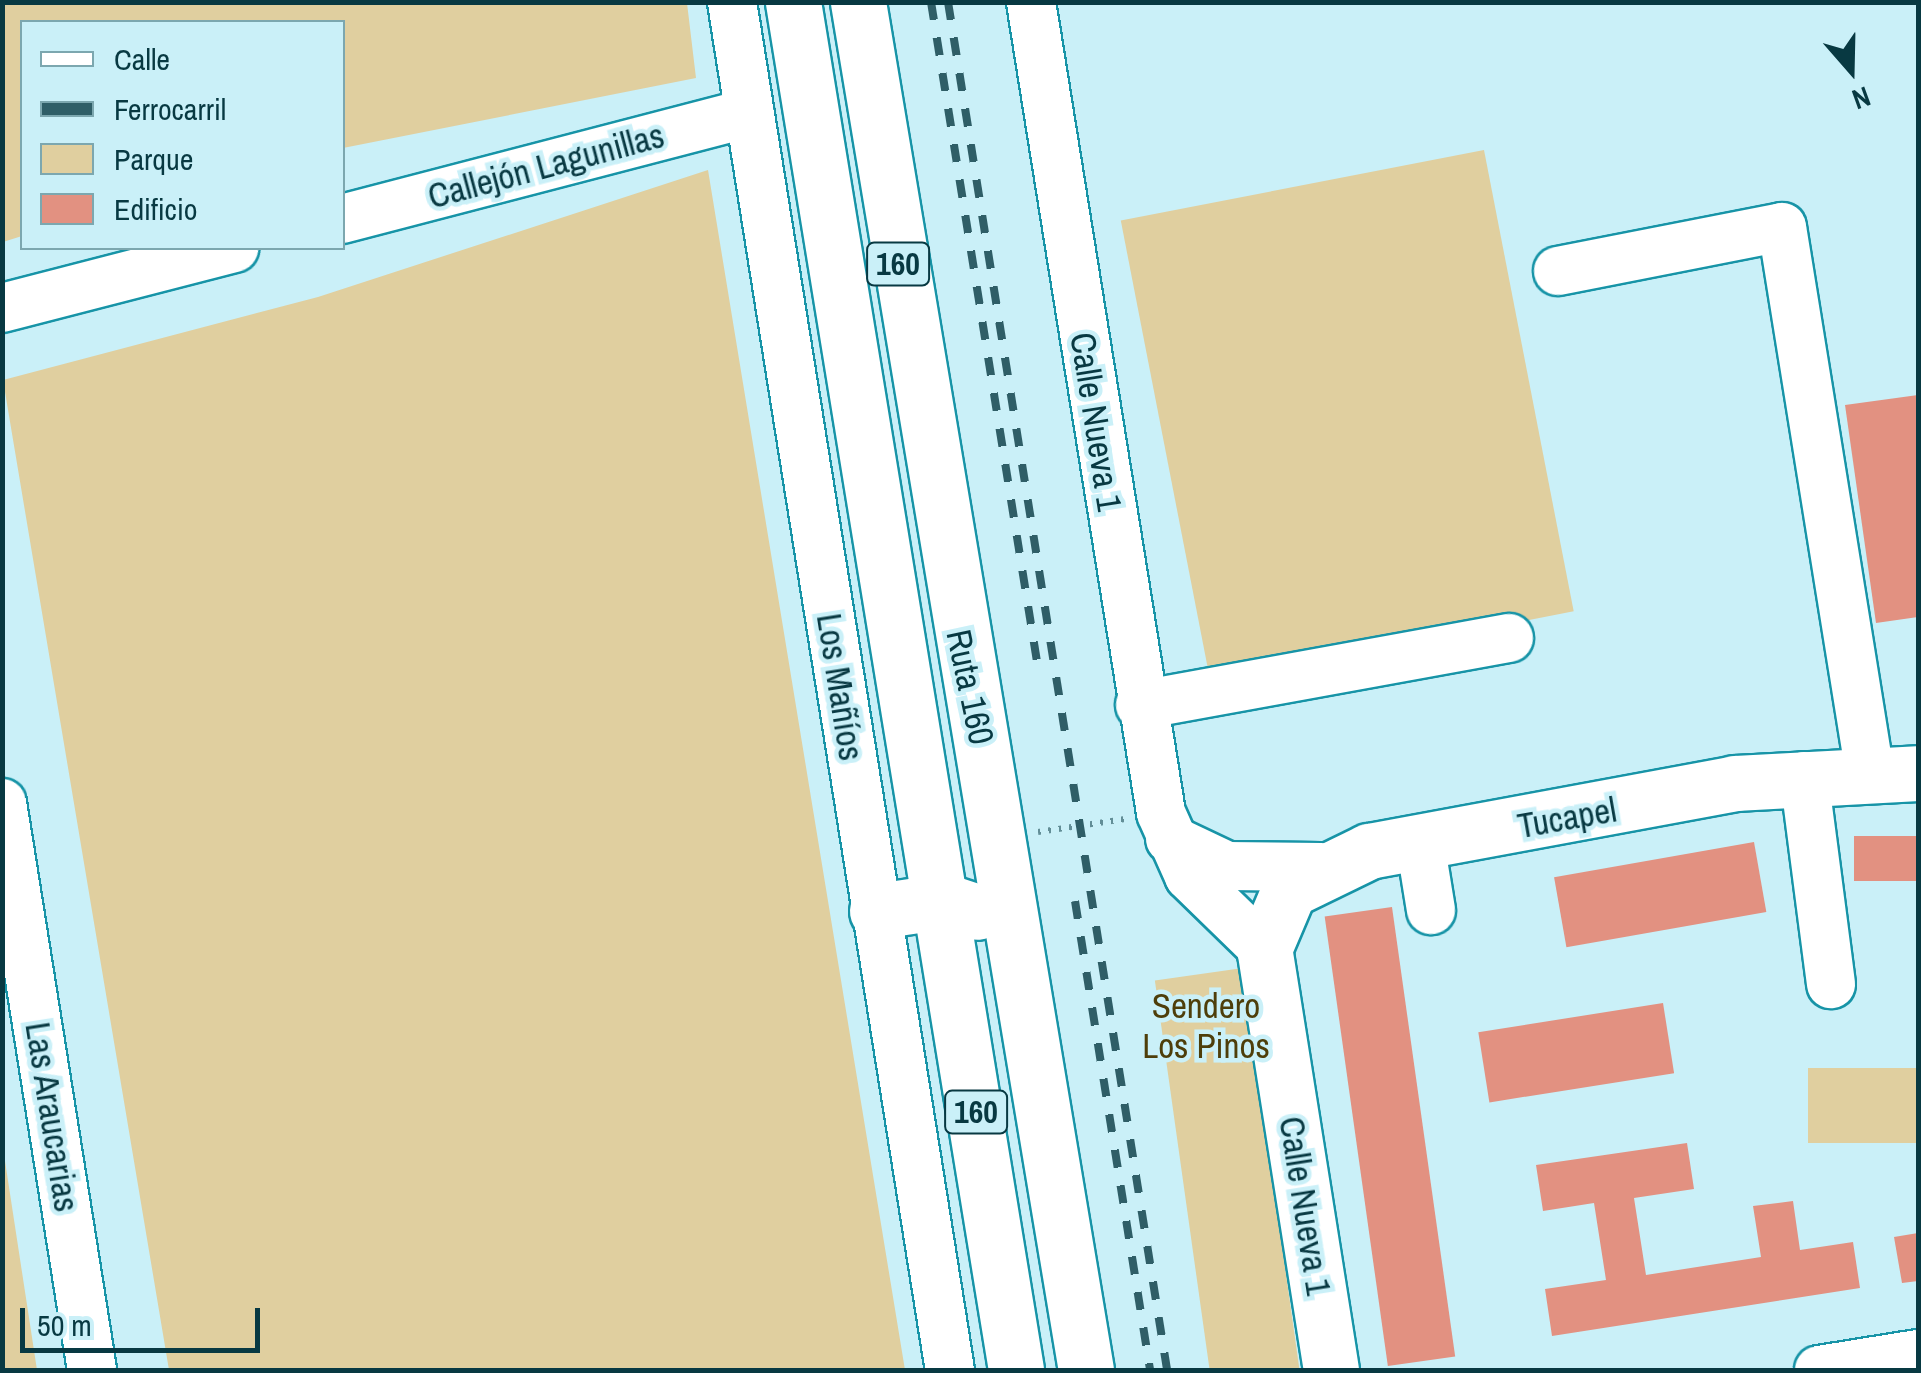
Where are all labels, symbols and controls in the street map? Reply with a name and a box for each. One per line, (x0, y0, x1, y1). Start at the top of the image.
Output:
legend (20, 20, 345, 250)
north arrow (1801, 20, 1901, 120)
text: Calle (114, 39, 170, 79)
text: N (1847, 77, 1876, 119)
text: Ferrocarril (114, 89, 226, 129)
street label: Callejón Lagunillas (423, 114, 669, 218)
text: Parque (114, 139, 193, 179)
text: Edificio (114, 189, 197, 229)
road number: 160 (866, 237, 930, 291)
street label: Calle Nueva 1 (1061, 330, 1131, 514)
street label: Los Mañíos (808, 610, 872, 764)
street label: Ruta 160 (937, 626, 1003, 748)
street label: Tucapel (1514, 789, 1620, 847)
park label: Sendero Los Pinos (1142, 985, 1270, 1067)
street label: Las Araucarias (16, 1018, 88, 1216)
road number: 160 (944, 1085, 1008, 1139)
street label: Calle Nueva 1 (1270, 1114, 1340, 1298)
scale bar (25, 1288, 265, 1350)
text: 50 m (37, 1305, 92, 1345)

